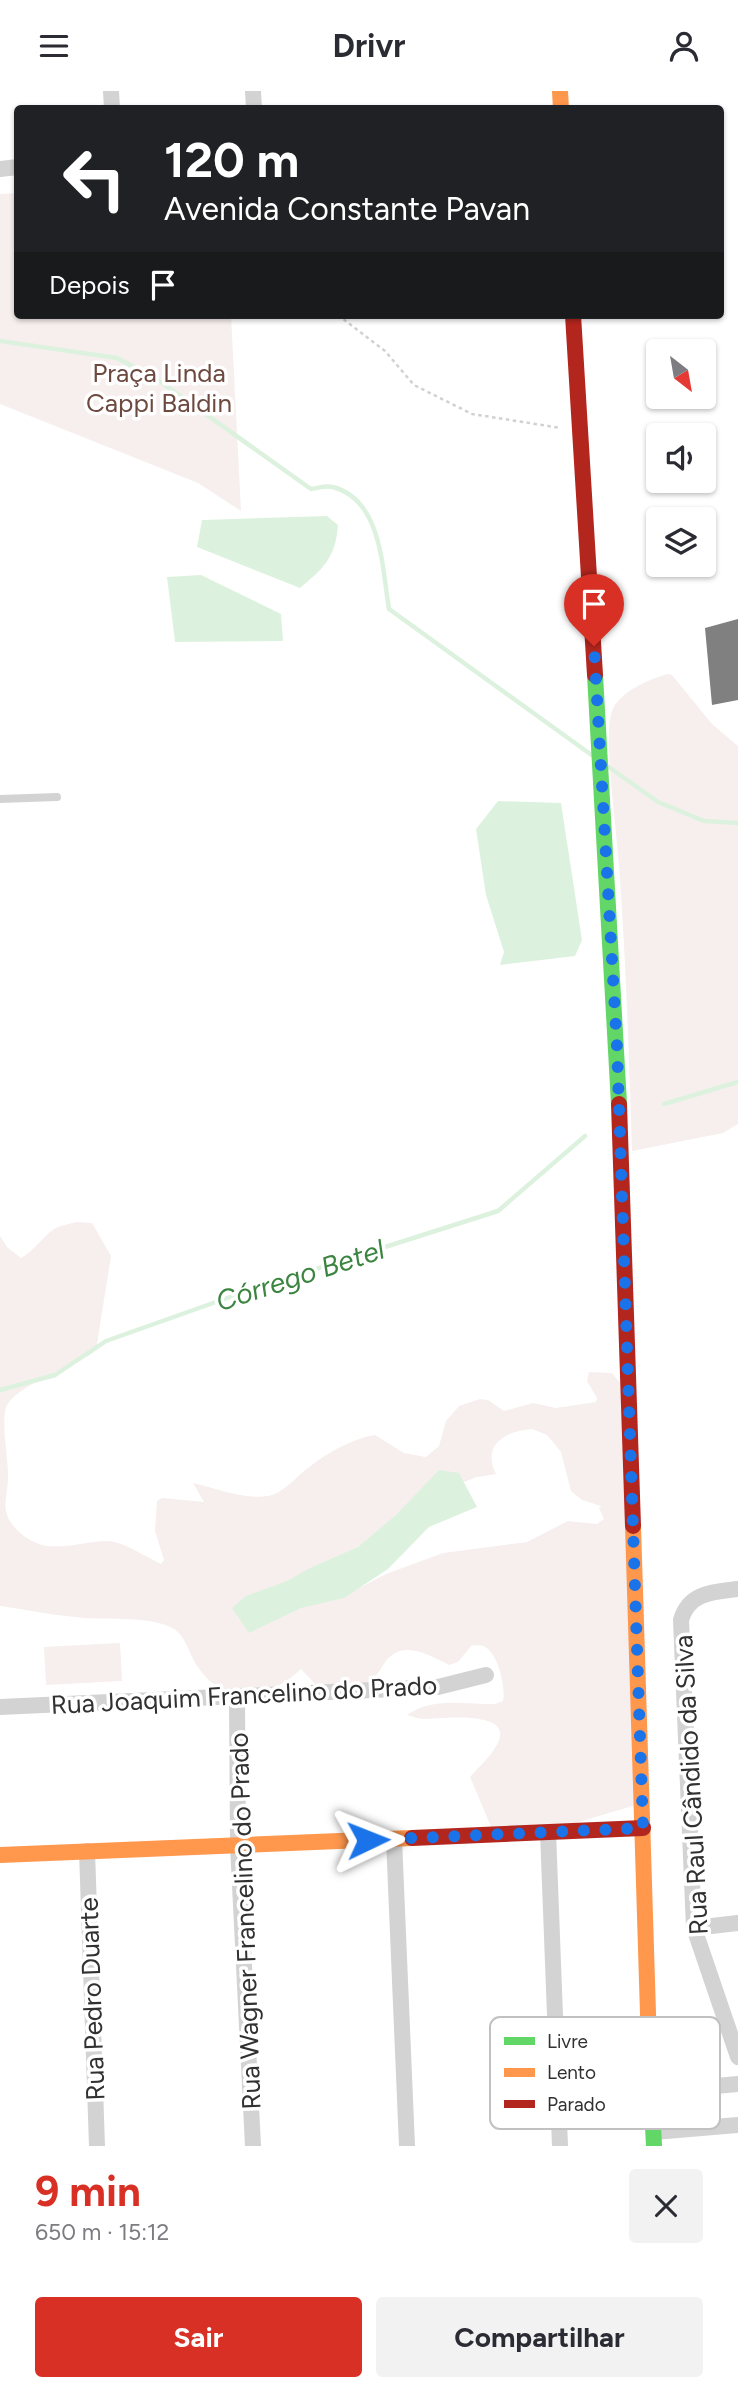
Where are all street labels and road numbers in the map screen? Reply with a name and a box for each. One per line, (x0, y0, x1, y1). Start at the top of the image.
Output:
street label: Rua Raul Cândido da Silva (667, 1634, 715, 1936)
street label: Rua Joaquim Francelino do Prado (50, 1669, 438, 1721)
street label: Rua Wagner Francelino do Prado (222, 1732, 268, 2110)
street label: Rua Pedro Duarte (72, 1897, 112, 2101)

